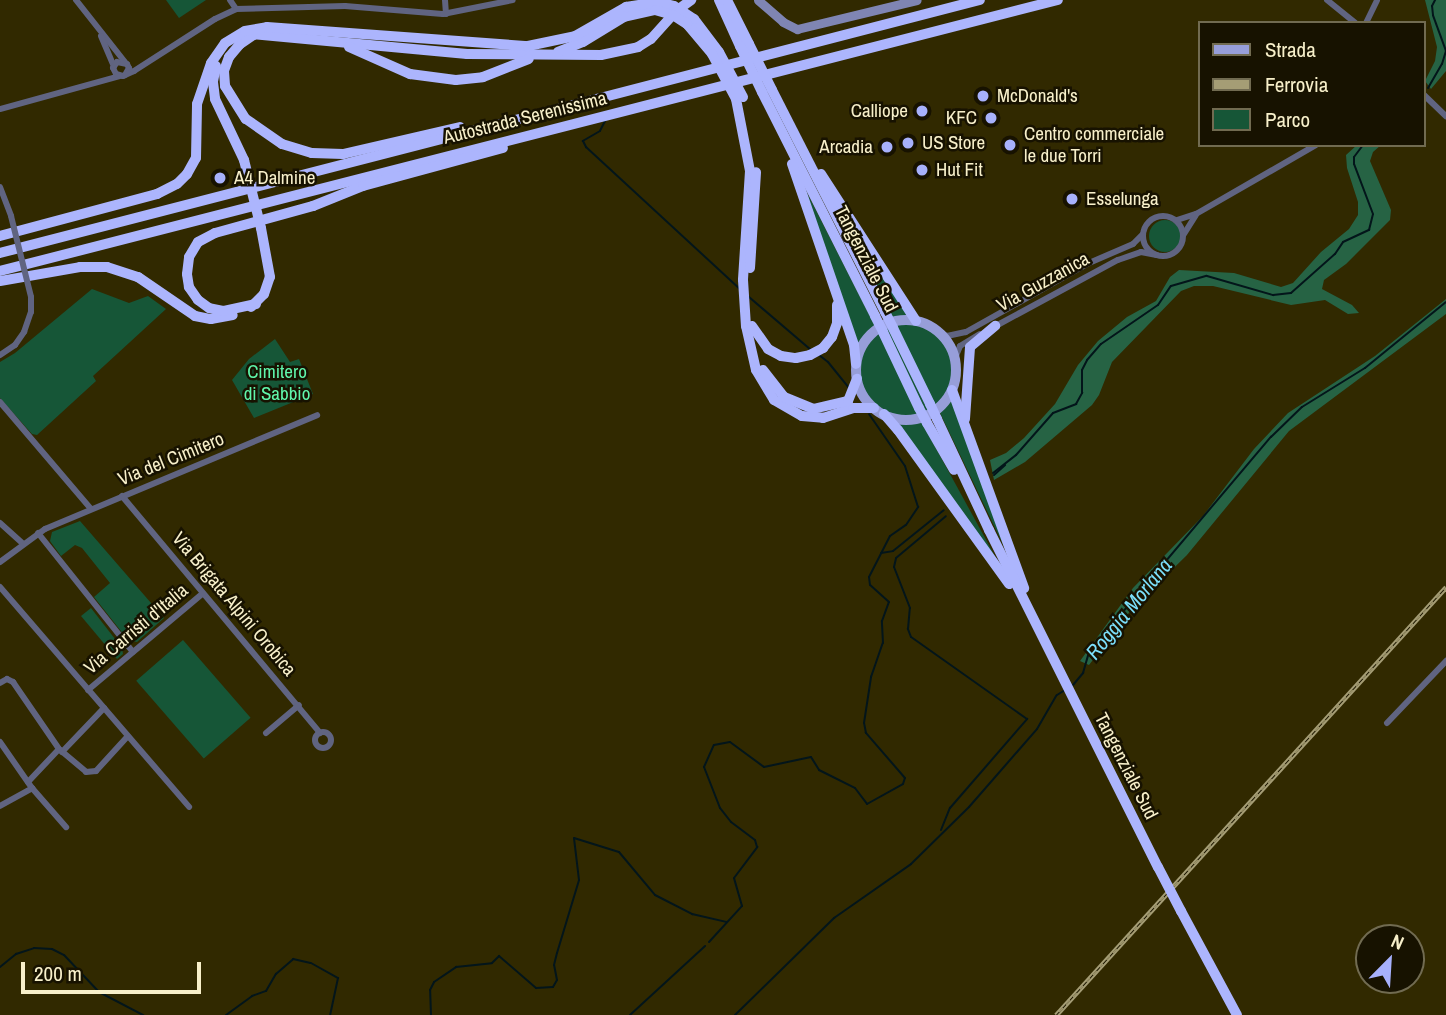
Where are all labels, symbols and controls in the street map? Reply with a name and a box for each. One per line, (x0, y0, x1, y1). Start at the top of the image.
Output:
legend (1198, 21, 1425, 147)
text: Strada (1265, 35, 1316, 64)
text: Ferrovia (1265, 70, 1328, 99)
place label: McDonald's (997, 85, 1078, 107)
street label: Autostrada Serenissima (441, 87, 609, 149)
marker: McDonald's (975, 88, 991, 104)
place label: Calliope (851, 100, 908, 122)
marker: Calliope (914, 103, 930, 119)
text: Parco (1265, 105, 1310, 134)
place label: KFC (946, 107, 977, 129)
marker: KFC (983, 110, 999, 126)
place label: Centro commerciale le due Torri (1024, 123, 1164, 167)
place label: US Store (922, 132, 985, 154)
marker: US Store (900, 135, 916, 151)
place label: Arcadia (819, 136, 873, 158)
marker: Centro commerciale le due Torri (1002, 137, 1018, 153)
marker: Arcadia (879, 139, 895, 155)
place label: Hut Fit (936, 159, 983, 181)
marker: Hut Fit (914, 162, 930, 178)
place label: A4 Dalmine (234, 167, 315, 189)
marker: A4 Dalmine (212, 170, 228, 186)
place label: Esselunga (1086, 188, 1159, 210)
marker: Esselunga (1064, 191, 1080, 207)
street label: Tangenziale Sud (829, 202, 903, 316)
street label: Via Guzzanica (993, 247, 1093, 317)
park label: Cimitero di Sabbio (244, 361, 310, 405)
street label: Via del Cimitero (115, 427, 227, 491)
street label: Via Brigata Alpini Orobica (167, 527, 301, 681)
water label: Roggia Morlana (1081, 553, 1177, 665)
street label: Via Carristi d'Italia (80, 579, 192, 679)
street label: Tangenziale Sud (1089, 709, 1163, 823)
north arrow (1355, 924, 1425, 994)
text: N (1387, 927, 1408, 956)
scale bar (24, 948, 205, 992)
text: 200 m (34, 959, 82, 988)

